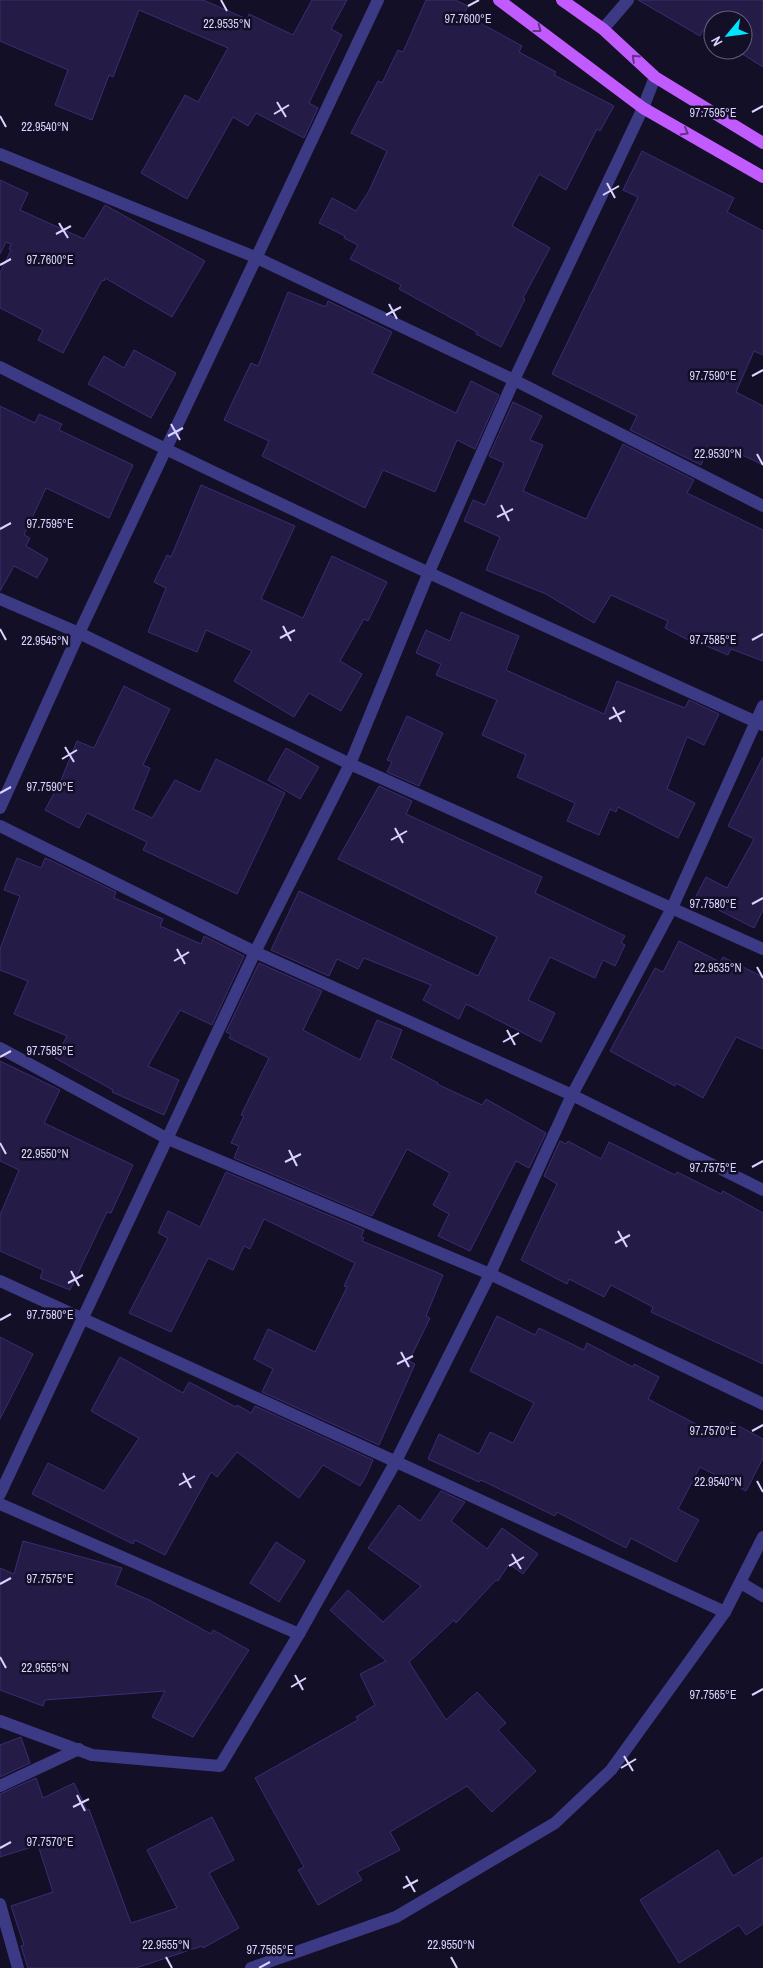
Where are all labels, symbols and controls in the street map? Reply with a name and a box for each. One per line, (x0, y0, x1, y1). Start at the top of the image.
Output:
north arrow (703, 10, 753, 60)
text: 97.7600°E (445, 11, 491, 27)
text: 22.9535°N (203, 16, 251, 32)
one-way arrow (532, 24, 541, 32)
text: N (707, 33, 727, 49)
one-way arrow (632, 55, 641, 64)
text: 97.7595°E (690, 105, 736, 121)
text: 22.9540°N (21, 119, 69, 135)
one-way arrow (680, 126, 689, 136)
text: 97.7600°E (27, 252, 73, 268)
text: 97.7590°E (690, 368, 736, 384)
text: 22.9530°N (694, 446, 742, 462)
text: 97.7595°E (27, 516, 73, 532)
text: 97.7585°E (690, 632, 736, 648)
text: 22.9545°N (21, 633, 69, 649)
text: 97.7590°E (27, 779, 73, 795)
text: 97.7580°E (690, 896, 736, 912)
text: 22.9535°N (694, 960, 742, 976)
text: 97.7585°E (27, 1043, 73, 1059)
text: 22.9550°N (21, 1146, 69, 1162)
text: 97.7575°E (690, 1160, 736, 1176)
text: 97.7580°E (27, 1307, 73, 1323)
text: 97.7570°E (690, 1423, 736, 1439)
text: 22.9540°N (694, 1474, 742, 1490)
text: 97.7575°E (27, 1571, 73, 1587)
text: 22.9555°N (21, 1660, 69, 1676)
text: 97.7565°E (690, 1687, 736, 1703)
text: 97.7570°E (27, 1834, 73, 1850)
text: 22.9555°N (142, 1937, 190, 1953)
text: 22.9550°N (427, 1937, 475, 1953)
text: 97.7565°E (247, 1942, 293, 1958)

